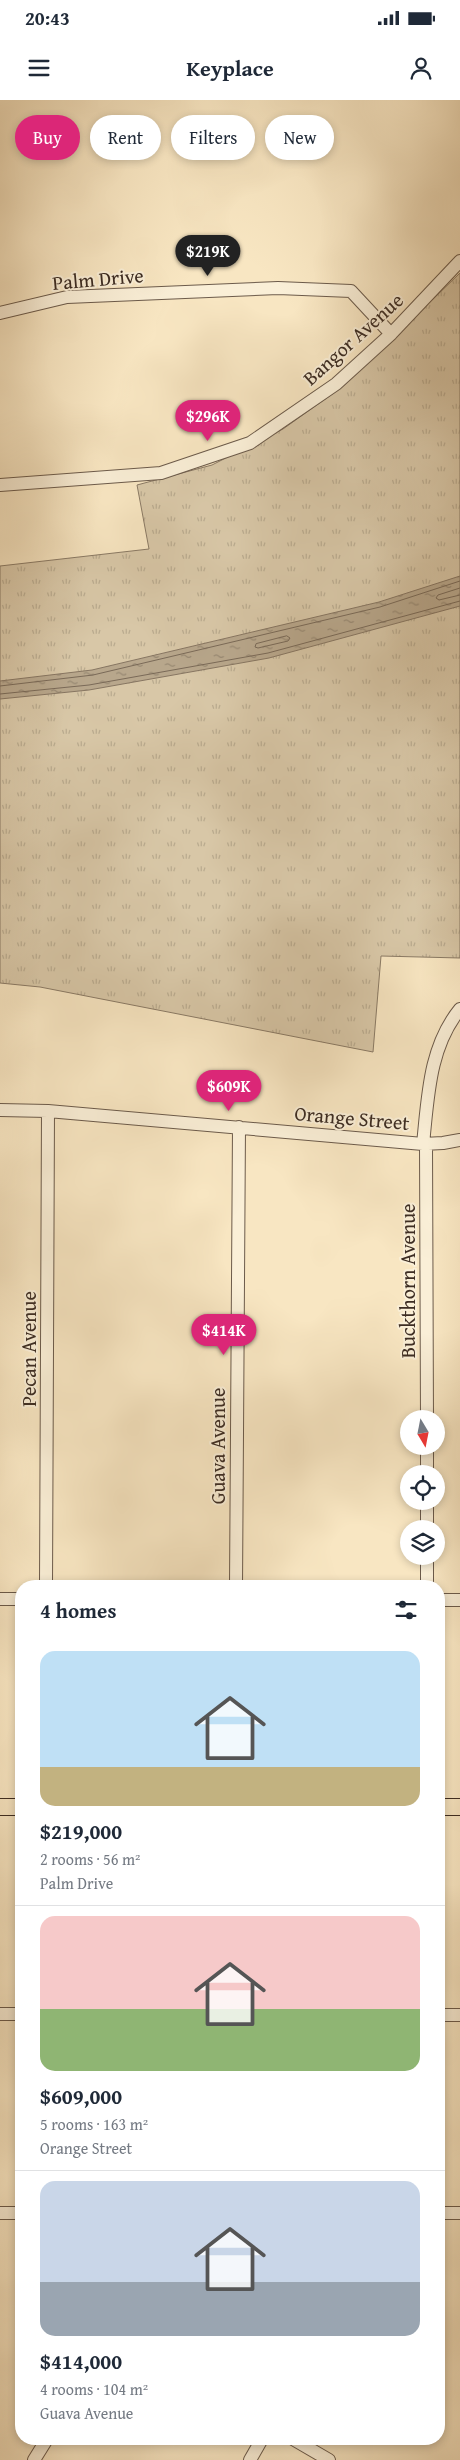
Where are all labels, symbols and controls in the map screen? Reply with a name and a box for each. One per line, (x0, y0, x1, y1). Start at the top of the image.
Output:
text: 20:43 (25, 4, 70, 32)
text: Keyplace (186, 52, 274, 84)
icon: menu (25, 54, 53, 82)
icon: person (407, 54, 435, 82)
chip: Buy (15, 115, 80, 160)
chip: Rent (90, 115, 161, 160)
chip: Filters (171, 115, 255, 160)
chip: New (265, 115, 334, 160)
pin: $219K (173, 234, 243, 277)
text: $219K (186, 239, 230, 263)
street label: Palm Drive (51, 260, 145, 297)
street label: Bangor Avenue (296, 286, 409, 392)
pin: $296K (173, 400, 243, 442)
text: $296K (186, 404, 230, 428)
pin: $609K (194, 1070, 264, 1112)
text: $609K (207, 1074, 251, 1098)
street label: Orange Street (293, 1098, 411, 1137)
street label: Buckthorn Avenue (393, 1204, 422, 1358)
street label: Pecan Avenue (14, 1291, 43, 1407)
pin: $414K (189, 1314, 259, 1356)
text: $414K (202, 1318, 246, 1342)
street label: Guava Avenue (203, 1388, 232, 1504)
north arrow (400, 1410, 445, 1455)
map controls (400, 1410, 445, 1565)
button: locate (400, 1465, 445, 1510)
button: layers (400, 1520, 445, 1565)
text: 4 homes (40, 1595, 116, 1626)
icon: filters (392, 1596, 420, 1624)
icon: home (185, 1683, 275, 1773)
text: $219,000 (40, 1816, 122, 1847)
text: 2 rooms · 56 m² (40, 1847, 140, 1871)
text: Palm Drive (40, 1871, 113, 1895)
icon: home (185, 1949, 275, 2039)
text: $609,000 (40, 2081, 122, 2112)
text: 5 rooms · 163 m² (40, 2112, 148, 2136)
text: Orange Street (40, 2136, 132, 2160)
icon: home (185, 2214, 275, 2304)
text: $414,000 (40, 2346, 122, 2377)
text: 4 rooms · 104 m² (40, 2377, 148, 2401)
text: Guava Avenue (40, 2401, 133, 2425)

